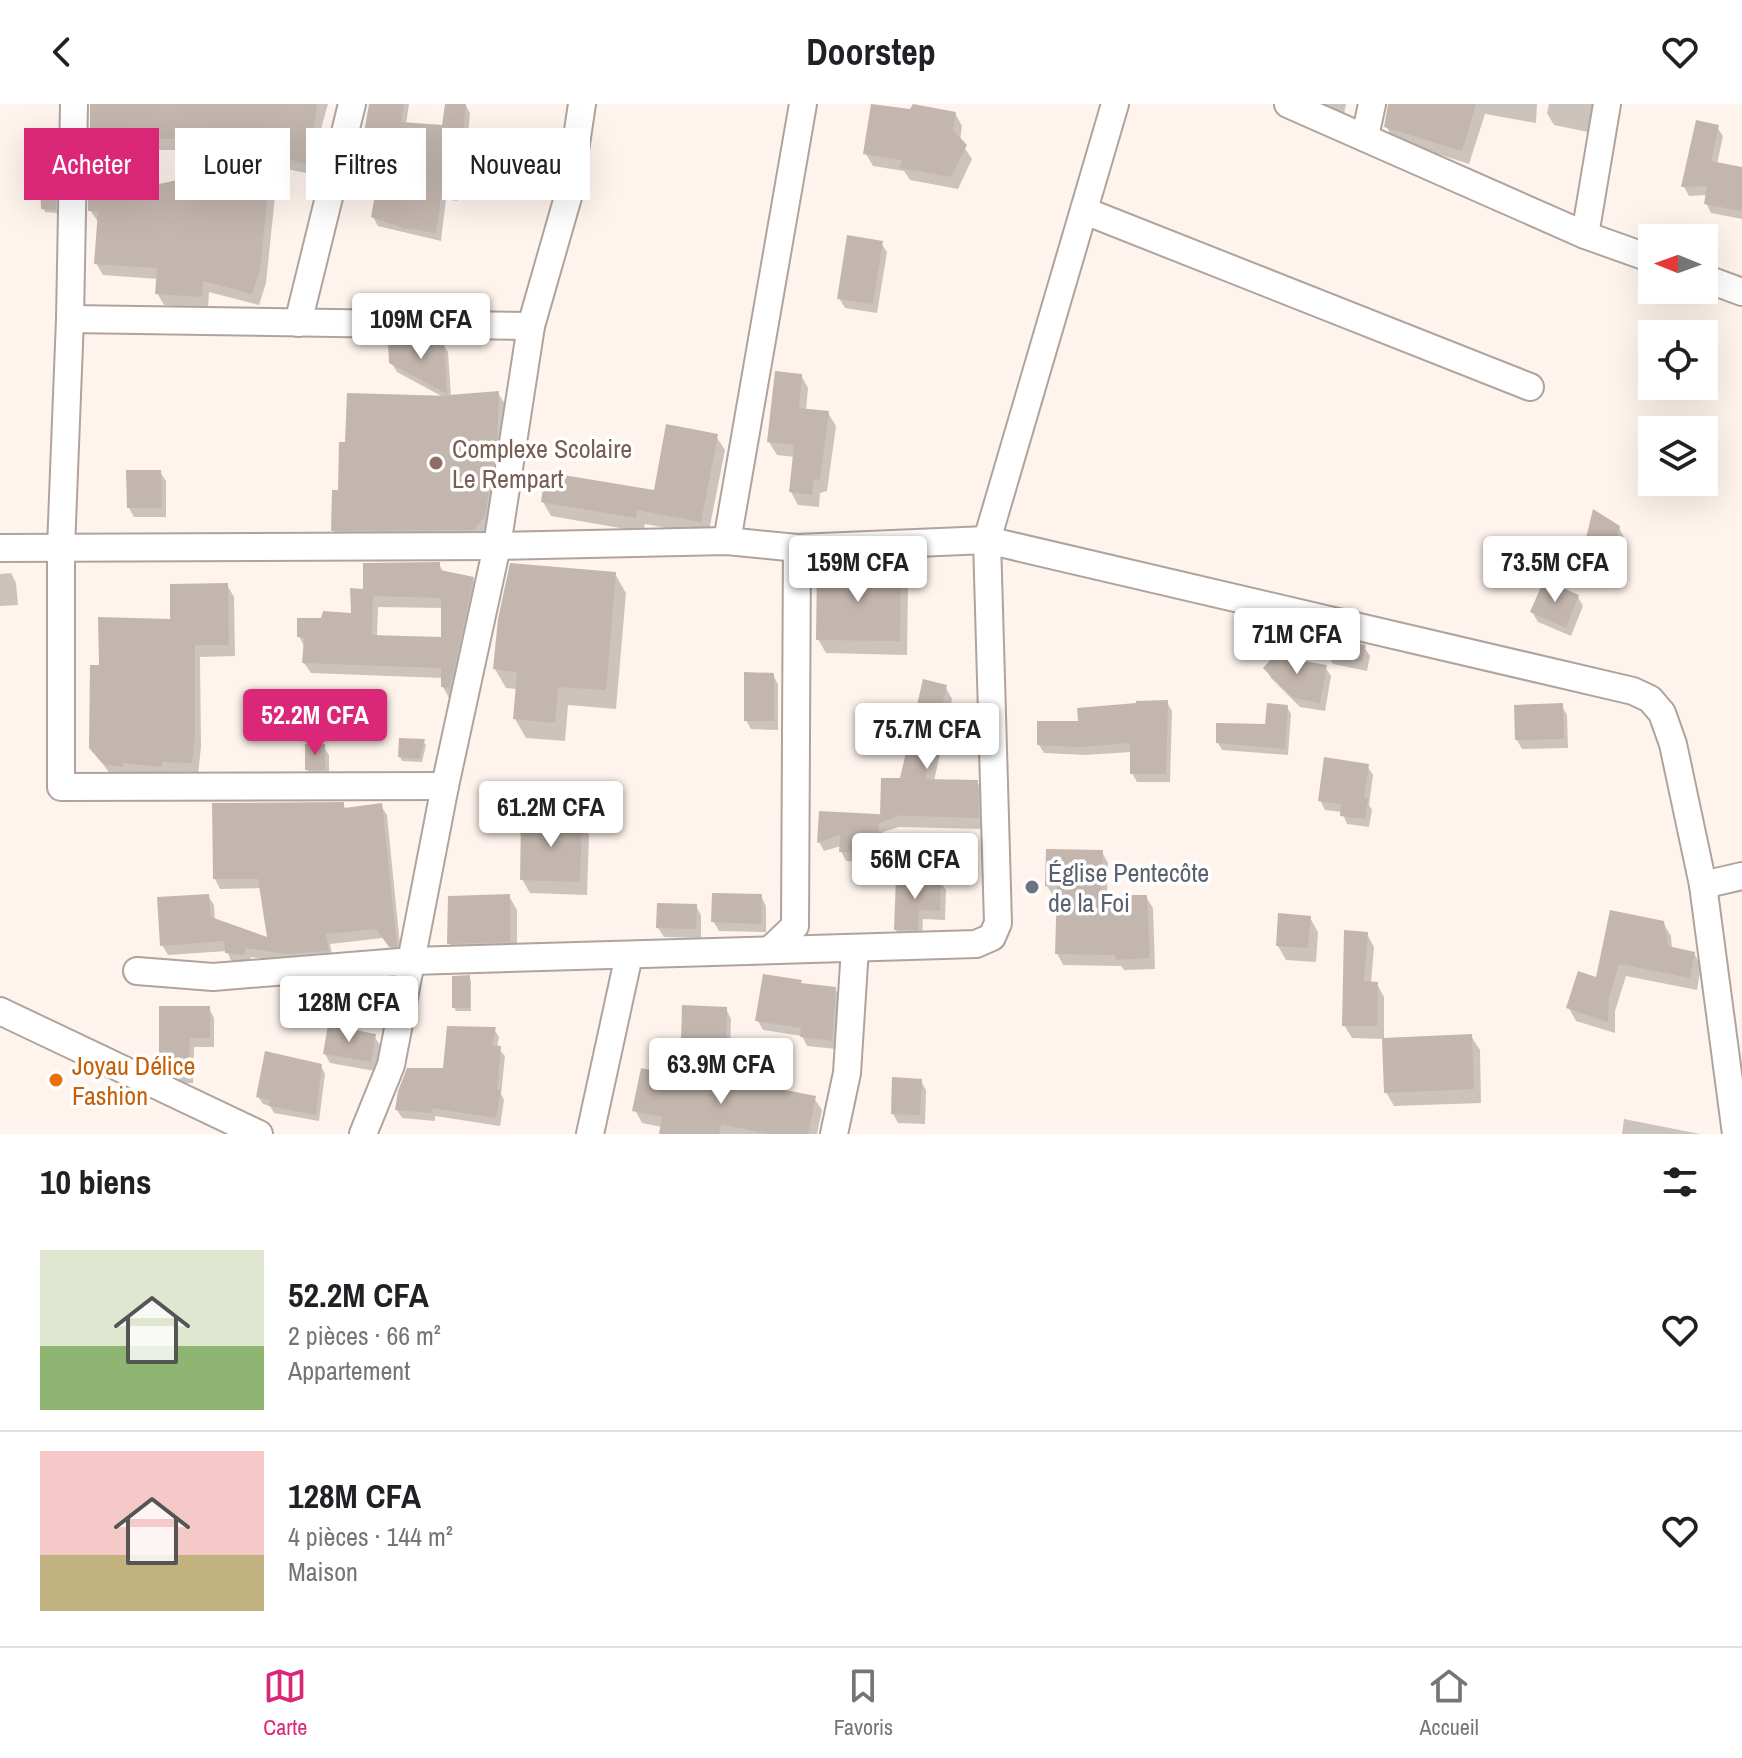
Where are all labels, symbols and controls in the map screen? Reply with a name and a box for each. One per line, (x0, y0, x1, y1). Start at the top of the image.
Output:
text: Doorstep (806, 28, 936, 76)
icon: back (40, 30, 84, 74)
icon: heart (1658, 30, 1702, 74)
chip: Acheter (24, 128, 159, 200)
chip: Louer (175, 128, 290, 200)
chip: Filtres (306, 128, 426, 200)
chip: Nouveau (442, 128, 590, 200)
north arrow (1638, 224, 1718, 304)
map controls (1638, 224, 1718, 496)
pin: 109M CFA (338, 293, 504, 361)
text: 109M CFA (370, 301, 472, 336)
button: locate (1638, 320, 1718, 400)
button: layers (1638, 416, 1718, 496)
place label: Complexe Scolaire Le Rempart (452, 431, 632, 496)
marker: Complexe Scolaire Le Rempart (427, 454, 445, 472)
pin: 159M CFA (775, 536, 941, 604)
pin: 73.5M CFA (1463, 536, 1647, 604)
text: 159M CFA (807, 544, 909, 579)
text: 73.5M CFA (1501, 544, 1609, 579)
pin: 71M CFA (1223, 608, 1371, 676)
text: 71M CFA (1252, 616, 1342, 651)
pin: 52.2M CFA (223, 689, 407, 757)
text: 52.2M CFA (261, 697, 369, 732)
pin: 75.7M CFA (835, 703, 1019, 771)
text: 75.7M CFA (873, 711, 981, 746)
pin: 61.2M CFA (459, 781, 643, 849)
text: 61.2M CFA (497, 789, 605, 824)
pin: 56M CFA (841, 833, 989, 901)
text: 56M CFA (870, 841, 960, 876)
place label: Église Pentecôte de la Foi (1048, 855, 1209, 920)
marker: Église Pentecôte de la Foi (1023, 878, 1041, 896)
pin: 128M CFA (266, 976, 432, 1044)
text: 128M CFA (298, 984, 400, 1019)
pin: 63.9M CFA (629, 1038, 813, 1106)
text: 63.9M CFA (667, 1046, 775, 1081)
place label: Joyau Délice Fashion (72, 1048, 195, 1113)
marker: Joyau Délice Fashion (47, 1071, 65, 1089)
text: 10 biens (40, 1159, 152, 1205)
icon: filters (1658, 1160, 1702, 1204)
text: 52.2M CFA (288, 1272, 429, 1318)
icon: home (104, 1282, 200, 1378)
icon: heart (1658, 1308, 1702, 1352)
text: 2 pièces · 66 m² (288, 1318, 441, 1353)
text: Appartement (288, 1353, 410, 1388)
text: 128M CFA (288, 1473, 421, 1519)
icon: home (104, 1483, 200, 1579)
icon: heart (1658, 1509, 1702, 1553)
text: 4 pièces · 144 m² (288, 1519, 453, 1554)
text: Maison (288, 1554, 358, 1589)
tab: Carte (263, 1664, 307, 1742)
tab: Favoris (834, 1664, 893, 1742)
tab: Accueil (1420, 1664, 1479, 1742)

